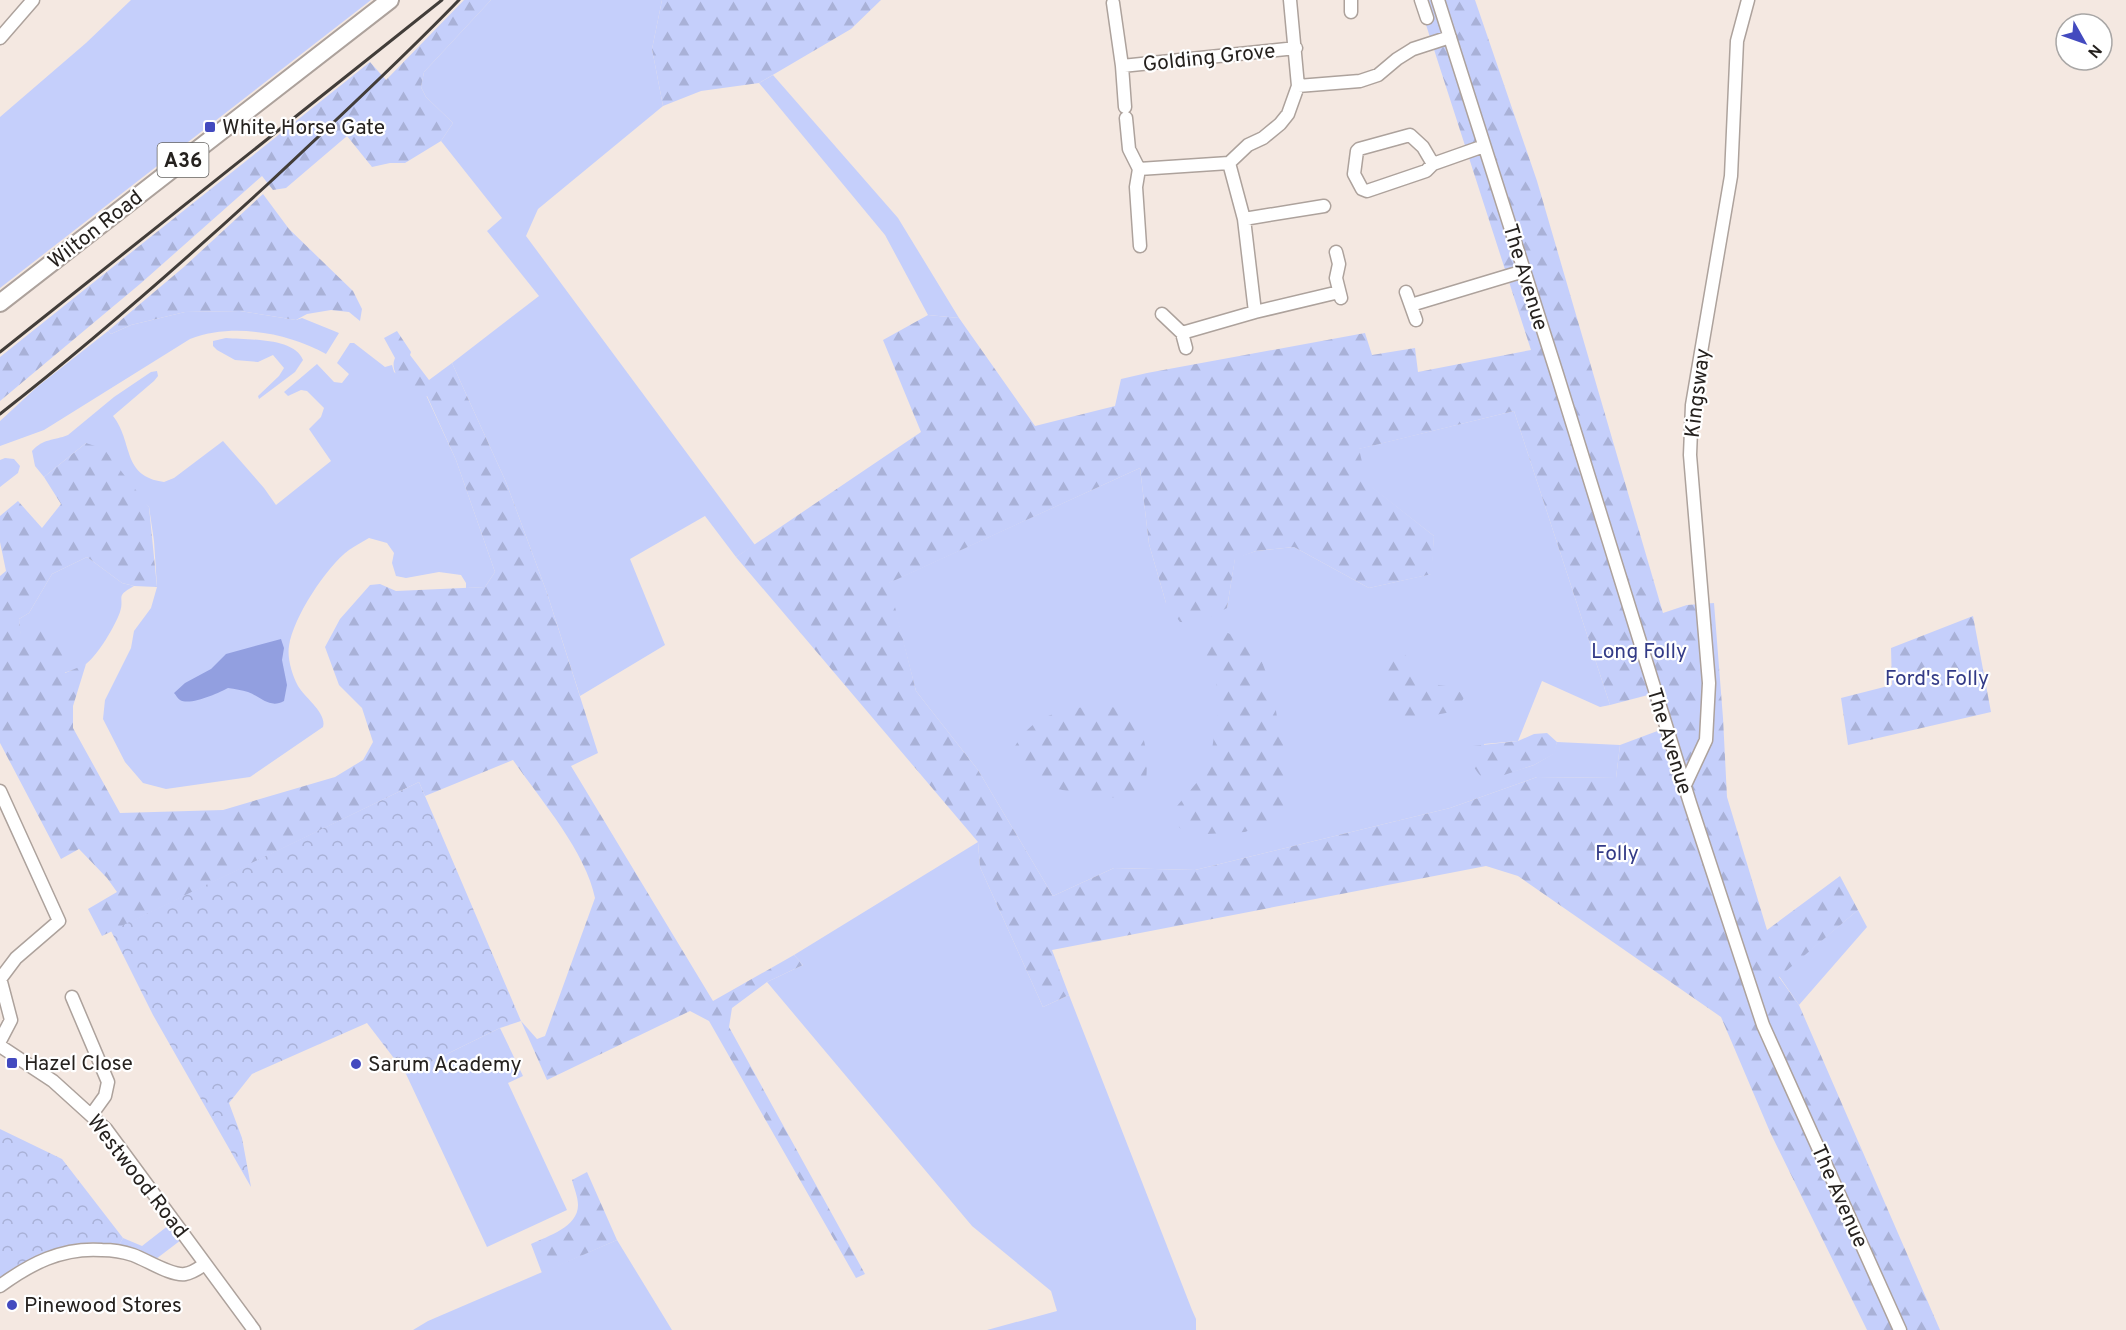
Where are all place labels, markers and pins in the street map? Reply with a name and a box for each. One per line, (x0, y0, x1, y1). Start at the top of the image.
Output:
place label: White Horse Gate (222, 115, 385, 142)
marker: White Horse Gate (203, 120, 217, 134)
place label: Hazel Close (24, 1051, 133, 1078)
place label: Sarum Academy (368, 1052, 522, 1079)
marker: Hazel Close (5, 1056, 19, 1070)
marker: Sarum Academy (349, 1057, 363, 1071)
place label: Pinewood Stores (24, 1293, 182, 1320)
marker: Pinewood Stores (5, 1298, 19, 1312)

